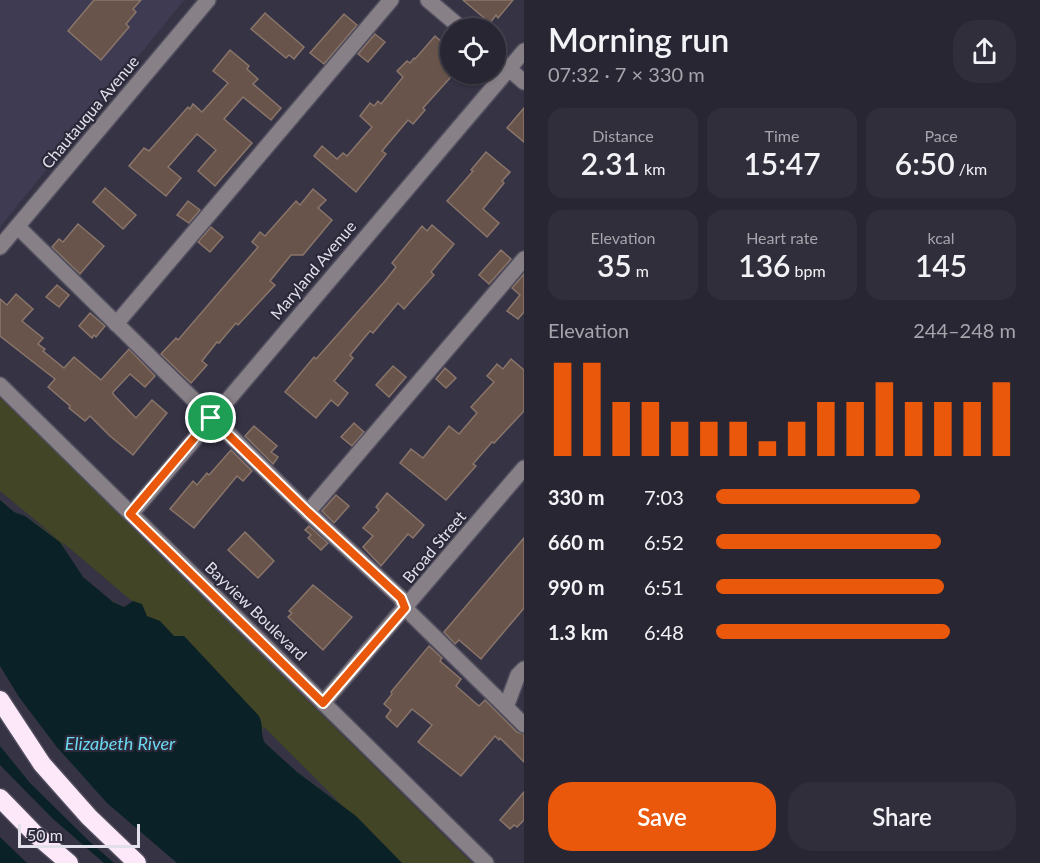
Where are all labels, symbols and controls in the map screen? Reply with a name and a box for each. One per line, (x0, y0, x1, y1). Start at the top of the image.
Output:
map controls (440, 18, 506, 84)
button: locate (440, 18, 506, 84)
text: Morning run (548, 19, 729, 59)
button: share (953, 20, 1016, 83)
street label: Chautauqua Avenue (37, 51, 142, 172)
text: 07:32 · 7 × 330 m (548, 62, 705, 86)
text: Distance (592, 126, 654, 145)
text: Time (765, 126, 799, 145)
text: Pace (924, 126, 958, 145)
text: 2.31 (581, 145, 640, 181)
text: 15:47 (743, 145, 821, 181)
text: 6:50 (895, 145, 955, 181)
text: km (640, 159, 665, 178)
text: /km (955, 159, 987, 178)
street label: Maryland Avenue (266, 217, 359, 323)
text: Elevation (591, 228, 656, 247)
text: Heart rate (746, 228, 818, 247)
text: kcal (927, 228, 955, 247)
text: 35 (597, 247, 632, 283)
text: 136 (738, 247, 791, 283)
text: 145 (915, 247, 967, 283)
text: m (632, 261, 649, 280)
text: bpm (791, 261, 826, 280)
text: Elevation (548, 318, 629, 342)
text: 244–248 m (913, 318, 1016, 342)
pin (185, 392, 236, 443)
icon: arrive (194, 401, 227, 434)
text: 330 m (548, 485, 604, 509)
text: 7:03 (644, 485, 684, 509)
street label: Broad Street (398, 507, 469, 586)
text: 660 m (548, 530, 604, 554)
text: 6:52 (644, 530, 684, 554)
street label: Bayview Boulevard (202, 557, 311, 664)
text: 990 m (548, 575, 604, 599)
text: 6:51 (644, 575, 684, 599)
text: 1.3 km (548, 620, 608, 644)
text: 6:48 (644, 620, 684, 644)
water label: Elizabeth River (65, 732, 176, 754)
button: Save (548, 782, 776, 851)
button: Share (788, 782, 1016, 851)
scale bar (18, 821, 140, 848)
text: 50 m (27, 825, 63, 844)

